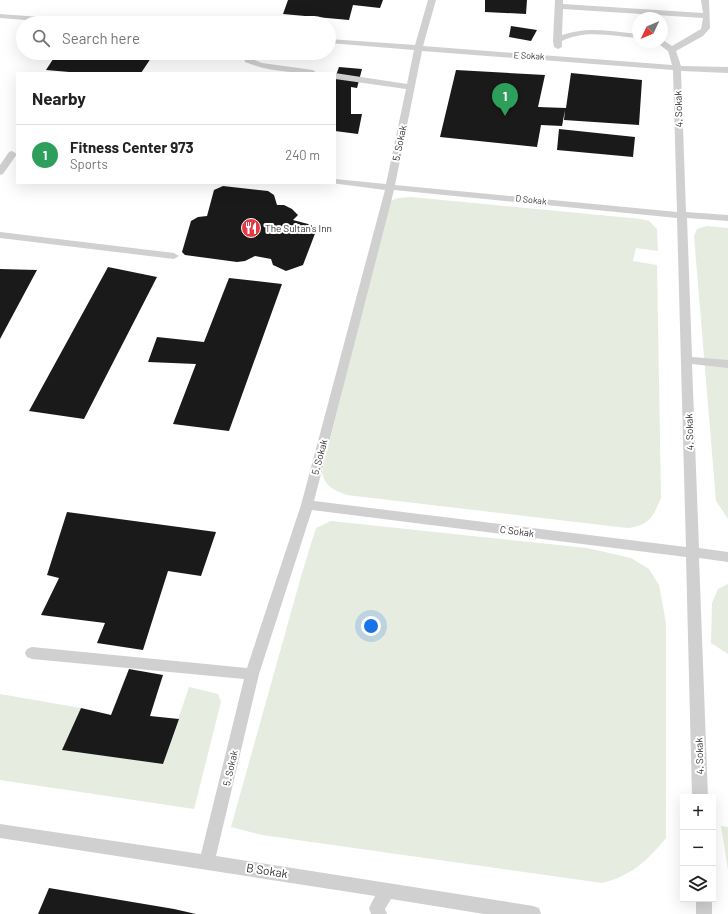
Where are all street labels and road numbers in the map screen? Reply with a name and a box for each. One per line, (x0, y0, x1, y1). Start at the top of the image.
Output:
street label: E Sokak (513, 49, 545, 62)
street label: 4. Sokak (671, 90, 685, 128)
street label: 5. Sokak (389, 124, 409, 162)
street label: D Sokak (515, 192, 548, 207)
street label: 4. Sokak (682, 413, 696, 451)
street label: 5. Sokak (309, 438, 329, 476)
street label: C Sokak (499, 523, 535, 539)
street label: 4. Sokak (692, 737, 706, 775)
street label: 5. Sokak (220, 749, 240, 787)
street label: B Sokak (246, 860, 289, 880)

